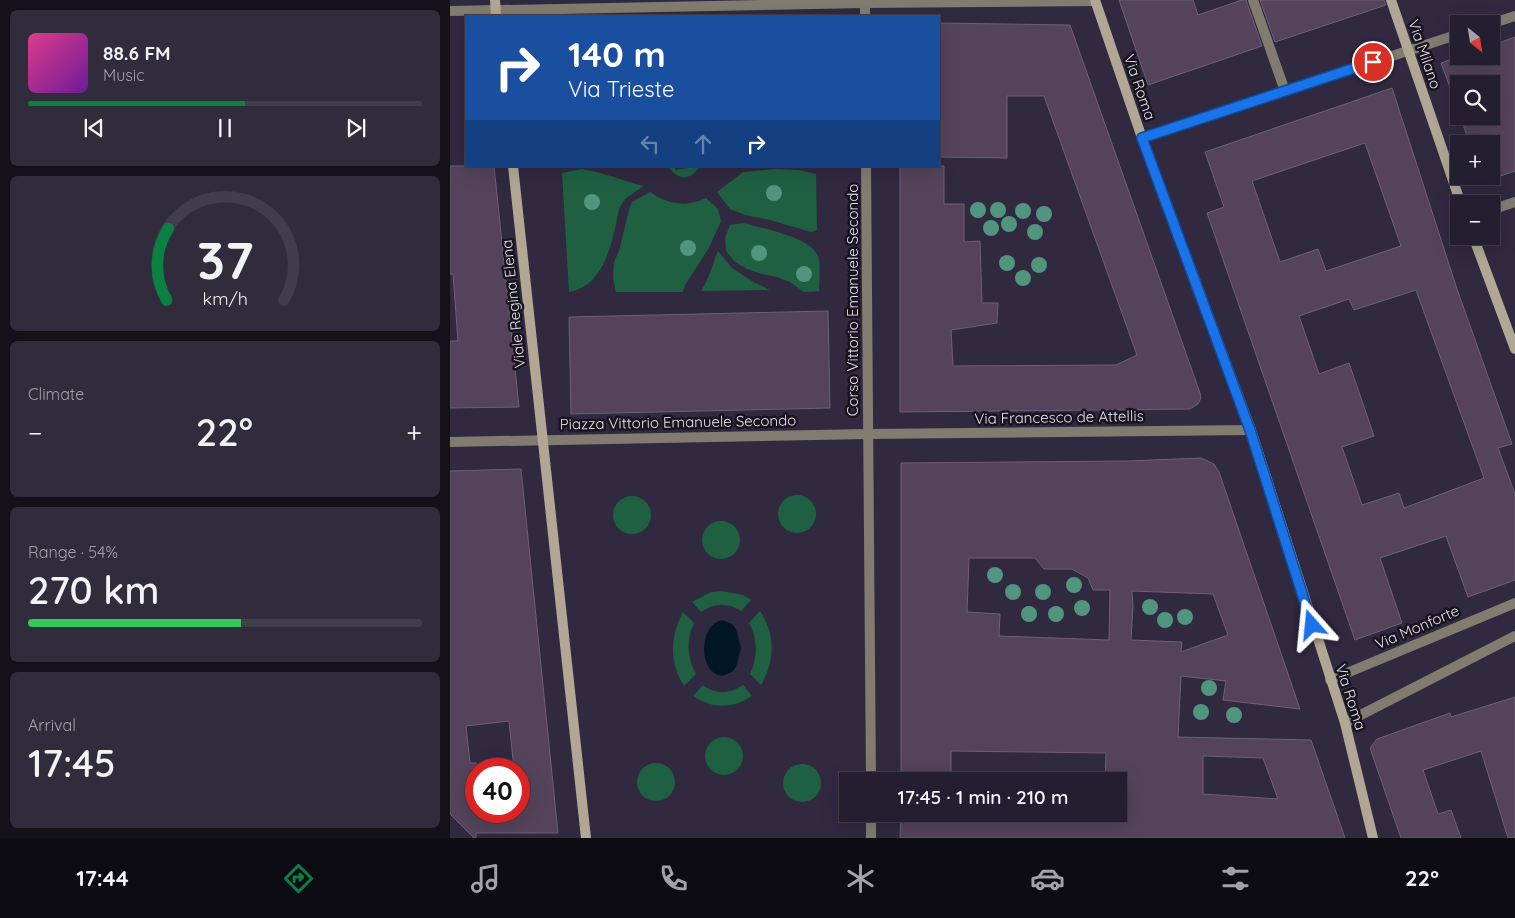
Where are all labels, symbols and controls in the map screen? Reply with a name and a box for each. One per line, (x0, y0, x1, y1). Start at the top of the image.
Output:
north arrow (1450, 15, 1500, 65)
map controls (1450, 15, 1500, 245)
street label: Via Milano (1404, 17, 1446, 91)
text: 140 m (568, 32, 666, 76)
icon: right (485, 35, 550, 100)
text: 88.6 FM (103, 41, 171, 65)
pin (1352, 41, 1394, 83)
icon: arrive (1359, 48, 1387, 76)
street label: Via Roma (1120, 52, 1160, 122)
text: Music (103, 65, 145, 85)
text: Via Trieste (568, 75, 674, 103)
button: search (1450, 75, 1500, 125)
icon: previous (80, 114, 108, 142)
icon: pause (211, 114, 239, 142)
icon: next (342, 114, 370, 142)
icon: left (636, 130, 664, 158)
icon: ahead (689, 130, 717, 158)
icon: right (742, 130, 770, 158)
button: + (1450, 135, 1500, 185)
street label: Corso Vittorio Emanuele Secondo (843, 184, 862, 416)
button: − (1450, 195, 1500, 245)
text: 37 (197, 227, 253, 292)
street label: Viale Regina Elena (497, 239, 529, 369)
text: km/h (202, 287, 248, 309)
text: Climate (28, 384, 84, 404)
street label: Via Francesco de Attellis (974, 406, 1144, 428)
text: 22° (196, 408, 253, 456)
street label: Piazza Vittorio Emanuele Secondo (560, 410, 796, 434)
text: − (28, 415, 43, 450)
text: + (406, 415, 422, 450)
text: Range · 54% (28, 542, 118, 562)
text: 270 km (28, 566, 159, 614)
position arrow (1285, 598, 1337, 650)
street label: Via Monforte (1372, 601, 1462, 653)
street label: Via Roma (1331, 662, 1371, 732)
text: Arrival (28, 715, 76, 735)
text: 17:45 (28, 739, 115, 787)
speed limit sign: 40 (465, 758, 530, 823)
text: 17:45 · 1 min · 210 m (898, 785, 1068, 809)
icon: directions (281, 861, 316, 896)
icon: music (468, 861, 503, 896)
icon: phone (656, 861, 691, 896)
icon: climate (843, 861, 878, 896)
icon: car (1030, 861, 1065, 896)
icon: filters (1218, 861, 1253, 896)
text: 17:44 (76, 864, 129, 892)
text: 22° (1405, 864, 1439, 892)

